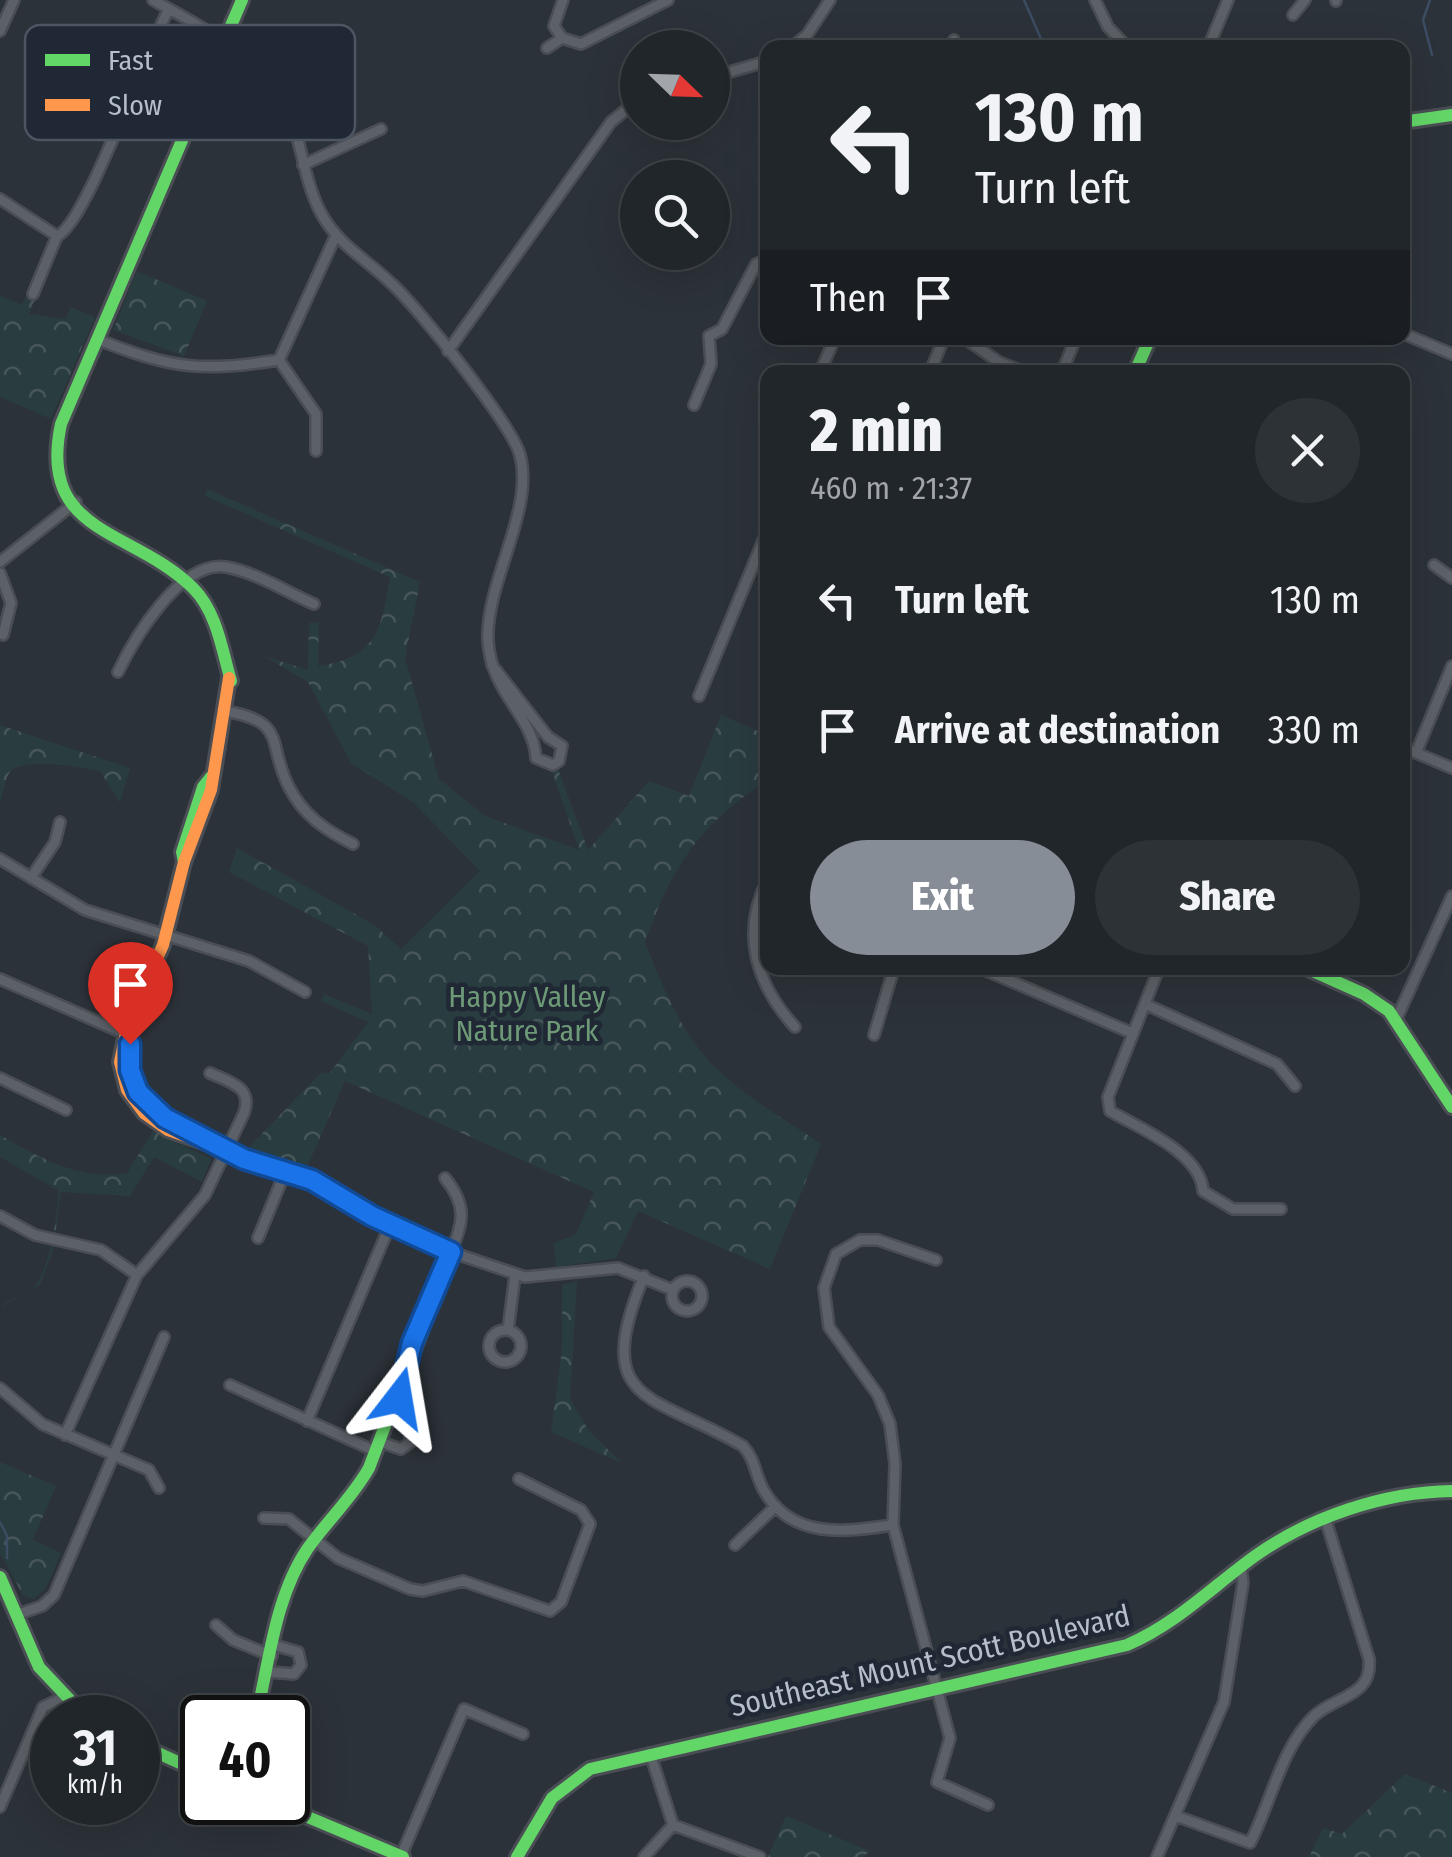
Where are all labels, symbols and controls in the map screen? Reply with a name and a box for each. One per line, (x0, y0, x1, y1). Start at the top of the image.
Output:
legend (25, 25, 355, 140)
north arrow (620, 30, 730, 140)
map controls (620, 30, 730, 270)
text: Fast (108, 44, 154, 77)
text: 130 m (975, 76, 1144, 160)
icon: left (810, 80, 940, 210)
text: Slow (108, 89, 162, 122)
button: search (620, 160, 730, 270)
text: Turn left (975, 161, 1130, 215)
icon: arrive (906, 270, 961, 325)
text: Then (810, 275, 886, 321)
text: 2 min (810, 395, 943, 467)
button: close (1255, 398, 1360, 503)
text: 460 m · 21:37 (810, 469, 972, 507)
icon: left (810, 573, 865, 628)
text: Turn left (895, 577, 1029, 623)
text: 130 m (1270, 577, 1360, 623)
icon: arrive (810, 703, 865, 758)
text: Arrive at destination (895, 707, 1220, 753)
text: 330 m (1268, 707, 1360, 753)
button: Exit (810, 840, 1075, 955)
button: Share (1095, 840, 1360, 955)
pin (88, 942, 173, 1045)
icon: arrive (103, 957, 158, 1012)
park label: Happy Valley Nature Park (448, 979, 606, 1049)
position arrow (347, 1346, 451, 1450)
street label: Southeast Mount Scott Boulevard (726, 1597, 1134, 1725)
speed limit sign: 40 (180, 1695, 310, 1825)
text: 31 (73, 1718, 117, 1778)
text: km/h (67, 1770, 123, 1800)

